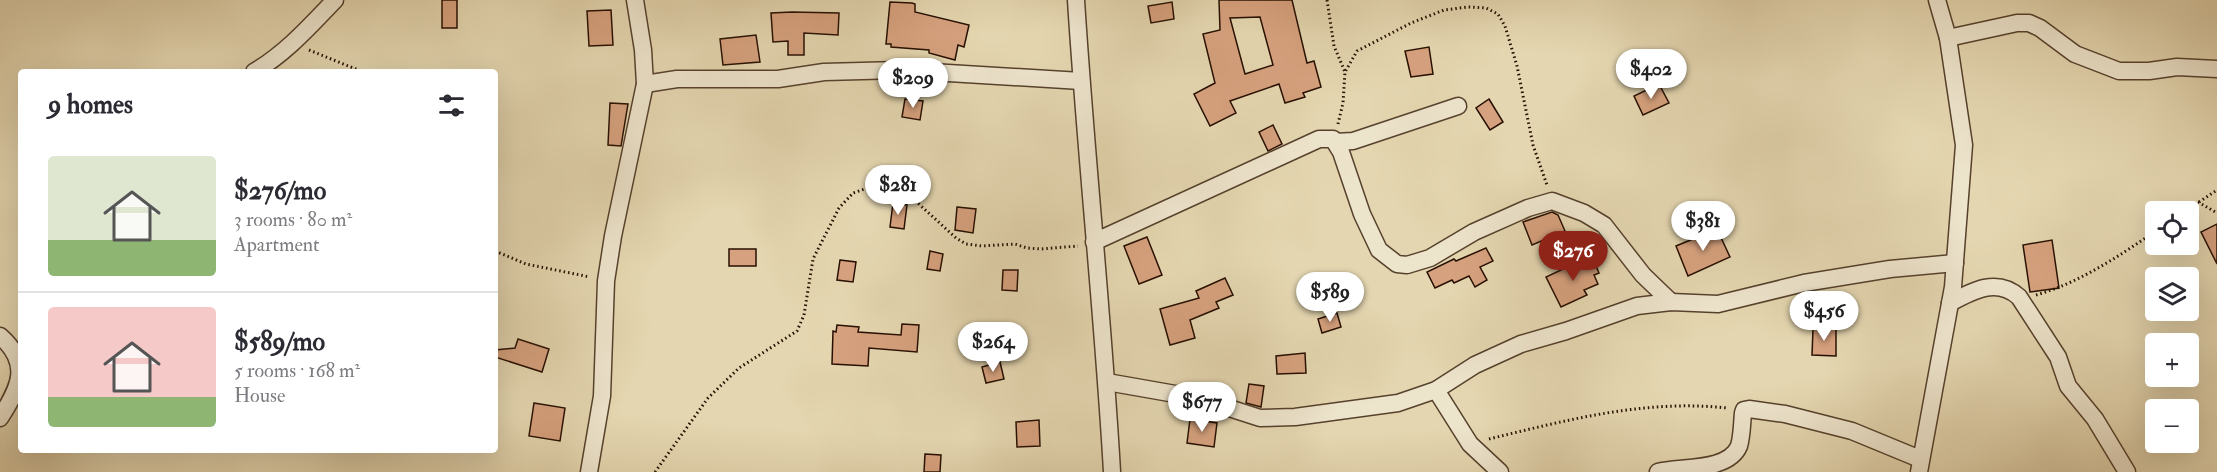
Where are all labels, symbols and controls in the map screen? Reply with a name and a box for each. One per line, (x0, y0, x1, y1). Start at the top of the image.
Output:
pin: $402 (1615, 49, 1687, 100)
text: $402 (1630, 56, 1672, 81)
pin: $209 (877, 58, 949, 109)
text: $209 (892, 65, 934, 90)
text: 9 homes (48, 89, 133, 121)
icon: filters (435, 89, 468, 122)
pin: $281 (862, 165, 934, 216)
text: $281 (879, 172, 917, 197)
text: $276/mo (234, 175, 326, 207)
icon: home (96, 180, 168, 252)
pin: $381 (1667, 201, 1739, 252)
map controls (2145, 201, 2199, 453)
button: locate (2145, 201, 2199, 255)
text: 3 rooms · 80 m² (234, 207, 352, 232)
text: $381 (1685, 208, 1721, 233)
pin: $276 (1537, 231, 1609, 282)
text: Apartment (234, 232, 319, 257)
text: $276 (1553, 238, 1593, 263)
button: layers (2145, 267, 2199, 321)
pin: $589 (1294, 272, 1366, 323)
text: $589 (1310, 279, 1350, 304)
pin: $456 (1788, 291, 1860, 342)
text: $456 (1804, 298, 1844, 323)
pin: $264 (957, 322, 1029, 373)
text: $589/mo (234, 326, 325, 358)
text: $264 (972, 329, 1014, 354)
icon: home (96, 331, 168, 403)
button: + (2145, 333, 2199, 387)
text: 5 rooms · 168 m² (234, 358, 360, 383)
pin: $677 (1166, 382, 1238, 433)
text: House (234, 383, 285, 408)
text: $677 (1182, 389, 1222, 414)
button: − (2145, 399, 2199, 453)

